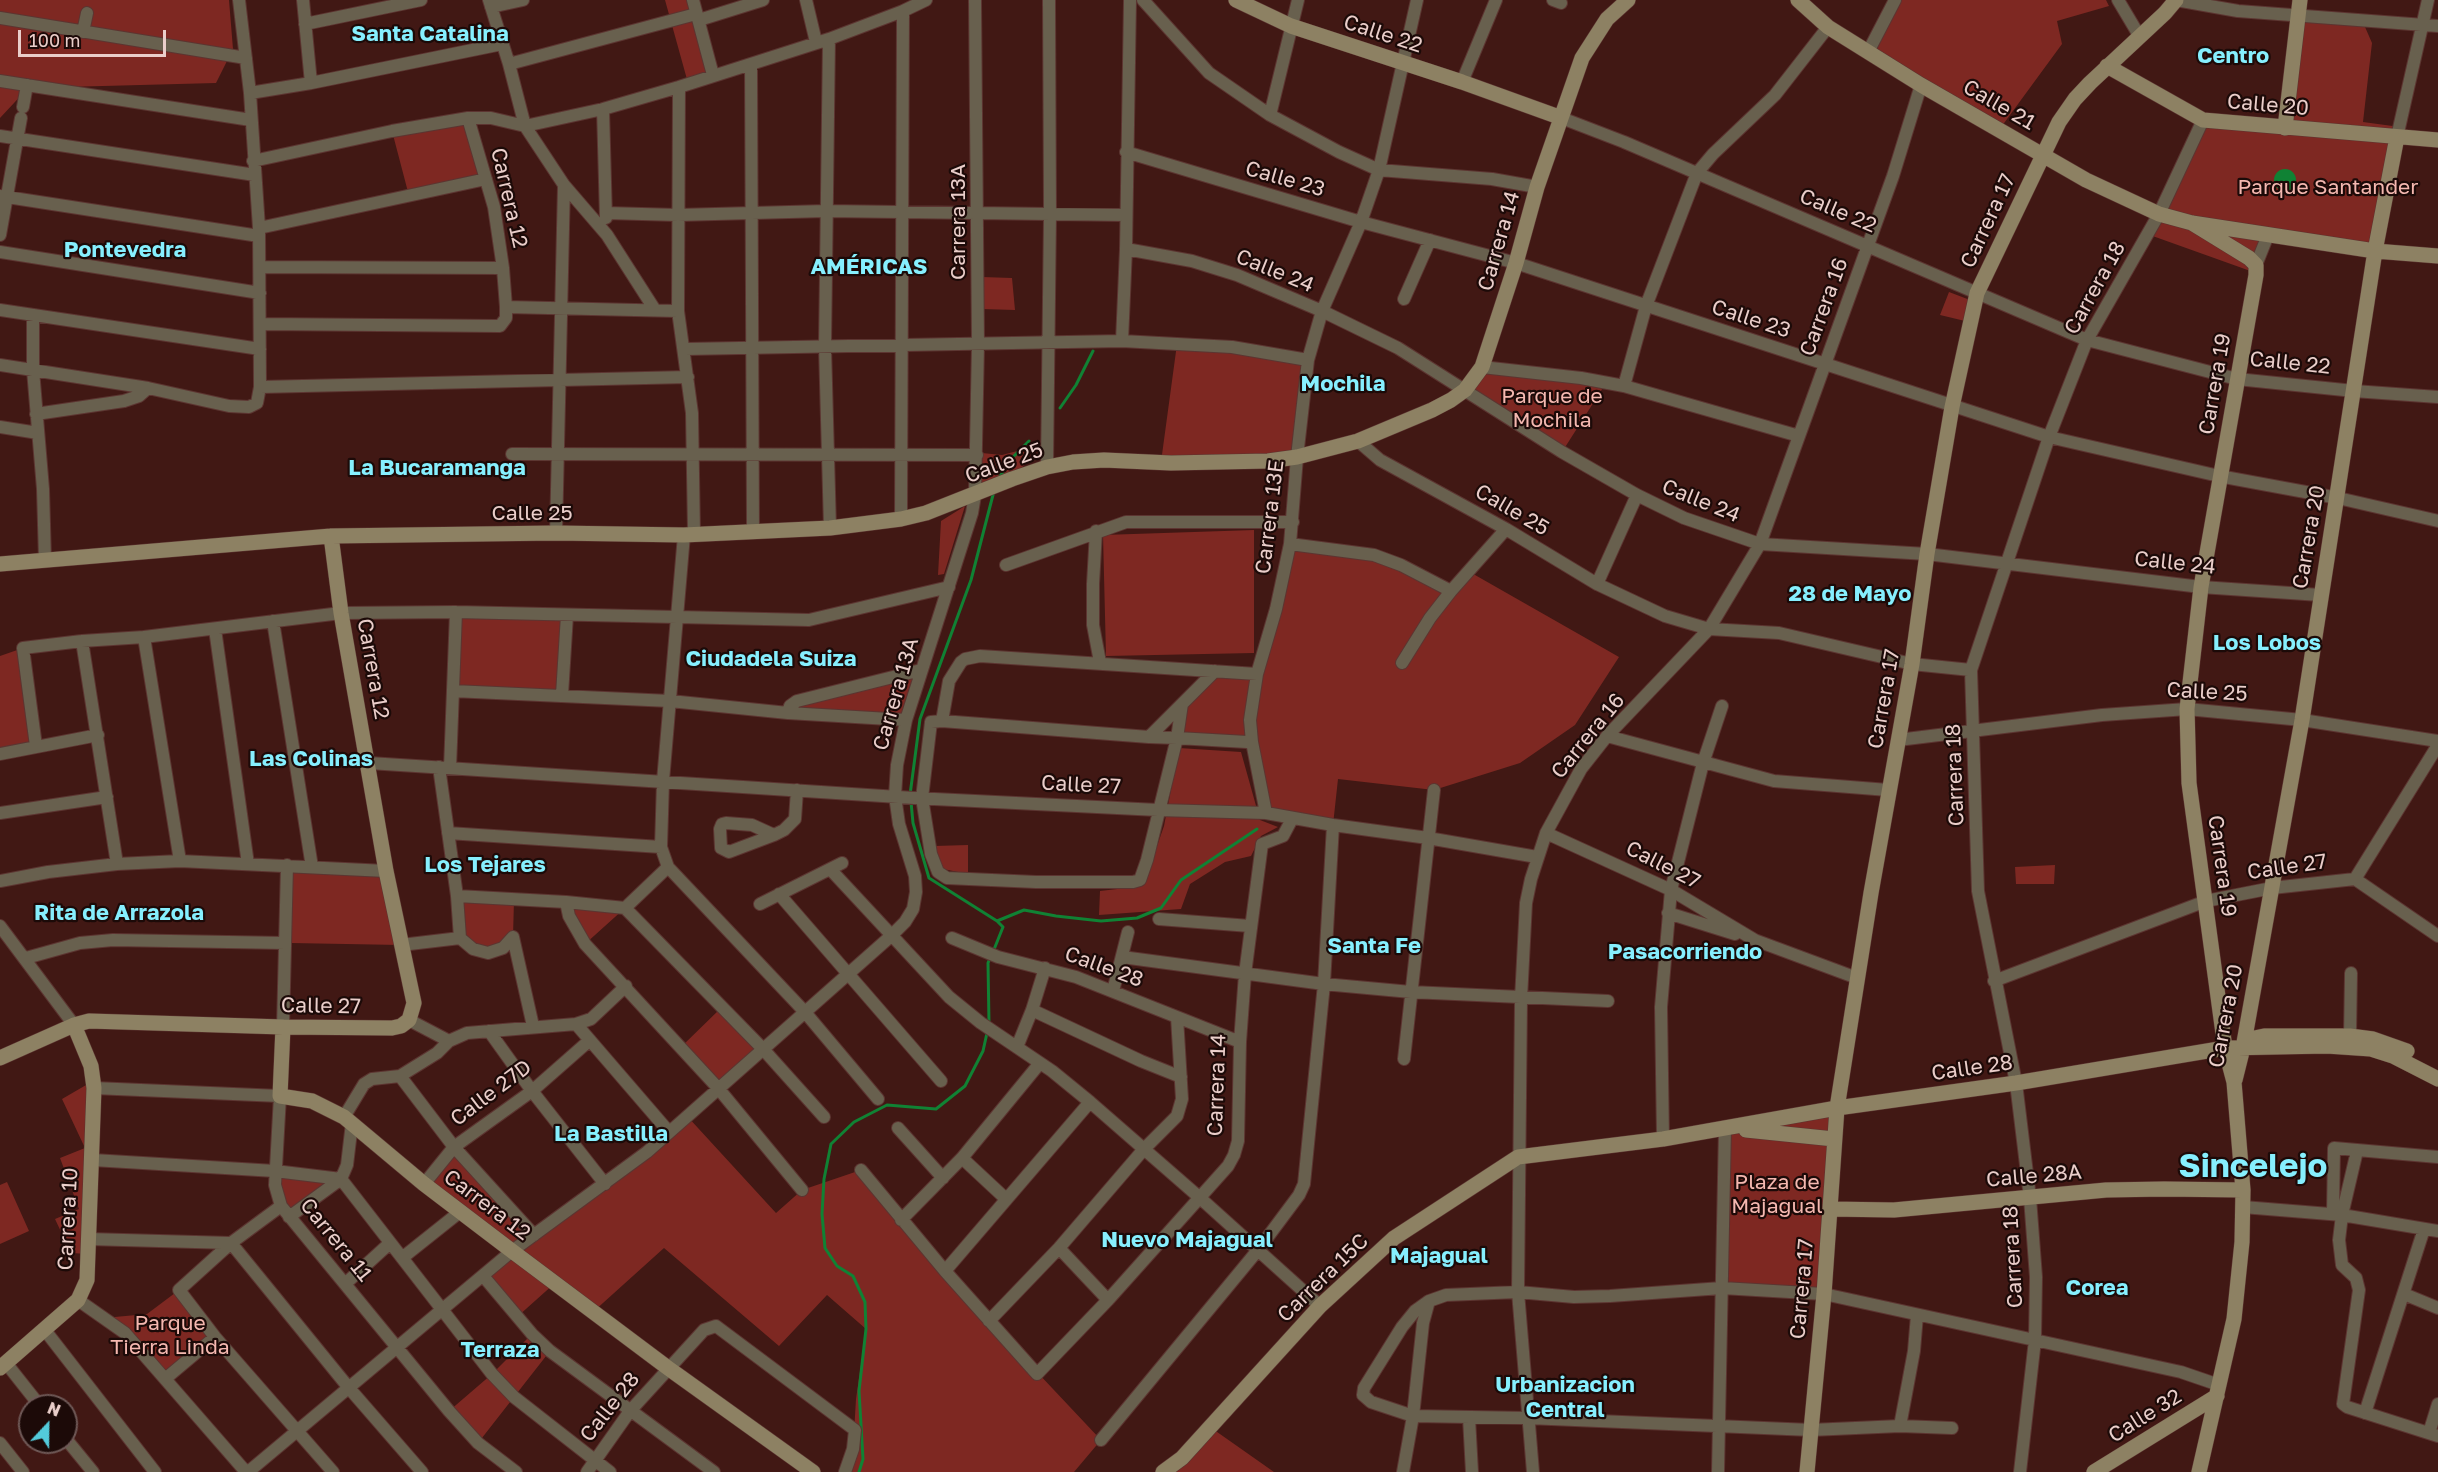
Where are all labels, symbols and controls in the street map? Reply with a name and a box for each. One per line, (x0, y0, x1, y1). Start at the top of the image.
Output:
street label: Calle 22 (1341, 9, 1425, 59)
scale bar (21, 18, 170, 56)
district label: Santa Catalina (351, 21, 509, 47)
text: 100 m (29, 29, 80, 51)
district label: Centro (2197, 43, 2269, 69)
street label: Calle 21 (1958, 74, 2040, 136)
street label: Calle 20 (2226, 89, 2310, 121)
street label: Carrera 12 (485, 145, 533, 251)
street label: Calle 23 (1242, 156, 1328, 202)
street label: Carrera 13A (945, 164, 971, 280)
street label: Carrera 17 (1955, 170, 2021, 272)
park label: Parque Santander (2238, 174, 2418, 200)
street label: Calle 22 (1796, 184, 1880, 238)
street label: Carrera 14 (1473, 188, 1525, 294)
district label: Pontevedra (64, 237, 186, 263)
street label: Carrera 18 (2059, 237, 2131, 339)
street label: Calle 24 (1232, 244, 1318, 298)
district label: AMÉRICAS (810, 254, 928, 280)
street label: Carrera 16 (1795, 255, 1853, 359)
street label: Calle 23 (1708, 294, 1794, 344)
street label: Carrera 19 (2194, 331, 2236, 437)
street label: Calle 22 (2248, 346, 2332, 380)
district label: Mochila (1301, 371, 1385, 397)
park label: Parque de Mochila (1501, 383, 1603, 433)
street label: Calle 25 (962, 437, 1046, 489)
district label: La Bucaramanga (348, 455, 526, 481)
street label: Carrera 13E (1250, 458, 1290, 576)
street label: Calle 24 (1658, 474, 1744, 528)
street label: Calle 25 (1471, 479, 1553, 541)
street label: Carrera 20 (2287, 483, 2331, 591)
street label: Calle 25 (491, 500, 573, 526)
street label: Calle 24 (2133, 546, 2217, 580)
district label: 28 de Mayo (1789, 581, 1911, 607)
street label: Carrera 12 (352, 617, 394, 721)
district label: Los Lobos (2213, 630, 2321, 656)
street label: Carrera 13A (868, 635, 924, 753)
district label: Ciudadela Suiza (685, 646, 857, 672)
street label: Carrera 17 (1863, 647, 1905, 751)
street label: Calle 25 (2166, 677, 2248, 707)
street label: Carrera 16 (1546, 688, 1630, 784)
street label: Carrera 18 (1941, 723, 1969, 827)
district label: Las Colinas (249, 746, 373, 772)
street label: Calle 27 (1040, 770, 1122, 800)
street label: Carrera 19 (2202, 814, 2242, 918)
street label: Calle 27 (1622, 836, 1704, 894)
street label: Calle 27 (2246, 849, 2328, 885)
district label: Los Tejares (424, 852, 546, 878)
district label: Rita de Arrazola (34, 900, 204, 926)
district label: Santa Fe (1327, 933, 1421, 959)
district label: Pasacorriendo (1608, 939, 1762, 965)
street label: Calle 28 (1061, 941, 1147, 993)
street label: Carrera 20 (2204, 962, 2248, 1070)
street label: Calle 27 (281, 993, 361, 1019)
street label: Carrera 14 (1203, 1033, 1231, 1137)
street label: Calle 28 (1930, 1050, 2014, 1086)
street label: Calle 27D (446, 1054, 536, 1132)
district label: La Bastilla (554, 1121, 668, 1147)
district label: Sincelejo (2179, 1147, 2327, 1187)
street label: Calle 28A (1985, 1159, 2083, 1193)
street label: Carrera 12 (439, 1164, 535, 1246)
street label: Carrera 10 (53, 1167, 83, 1271)
park label: Plaza de Majagual (1731, 1169, 1823, 1219)
street label: Carrera 11 (295, 1193, 377, 1287)
street label: Carrera 18 (1998, 1205, 2028, 1309)
district label: Nuevo Majagual (1101, 1227, 1273, 1253)
street label: Carrera 15C (1272, 1229, 1374, 1327)
street label: Carrera 17 (1785, 1238, 1819, 1340)
district label: Majagual (1390, 1243, 1488, 1269)
district label: Corea (2066, 1275, 2128, 1301)
park label: Parque Tierra Linda (110, 1310, 230, 1360)
district label: Terraza (460, 1337, 540, 1363)
street label: Calle 28 (575, 1367, 645, 1447)
district label: Urbanizacion Central (1495, 1372, 1635, 1424)
street label: Calle 32 (2104, 1384, 2186, 1448)
north arrow (18, 1394, 78, 1454)
text: N (45, 1398, 63, 1421)

